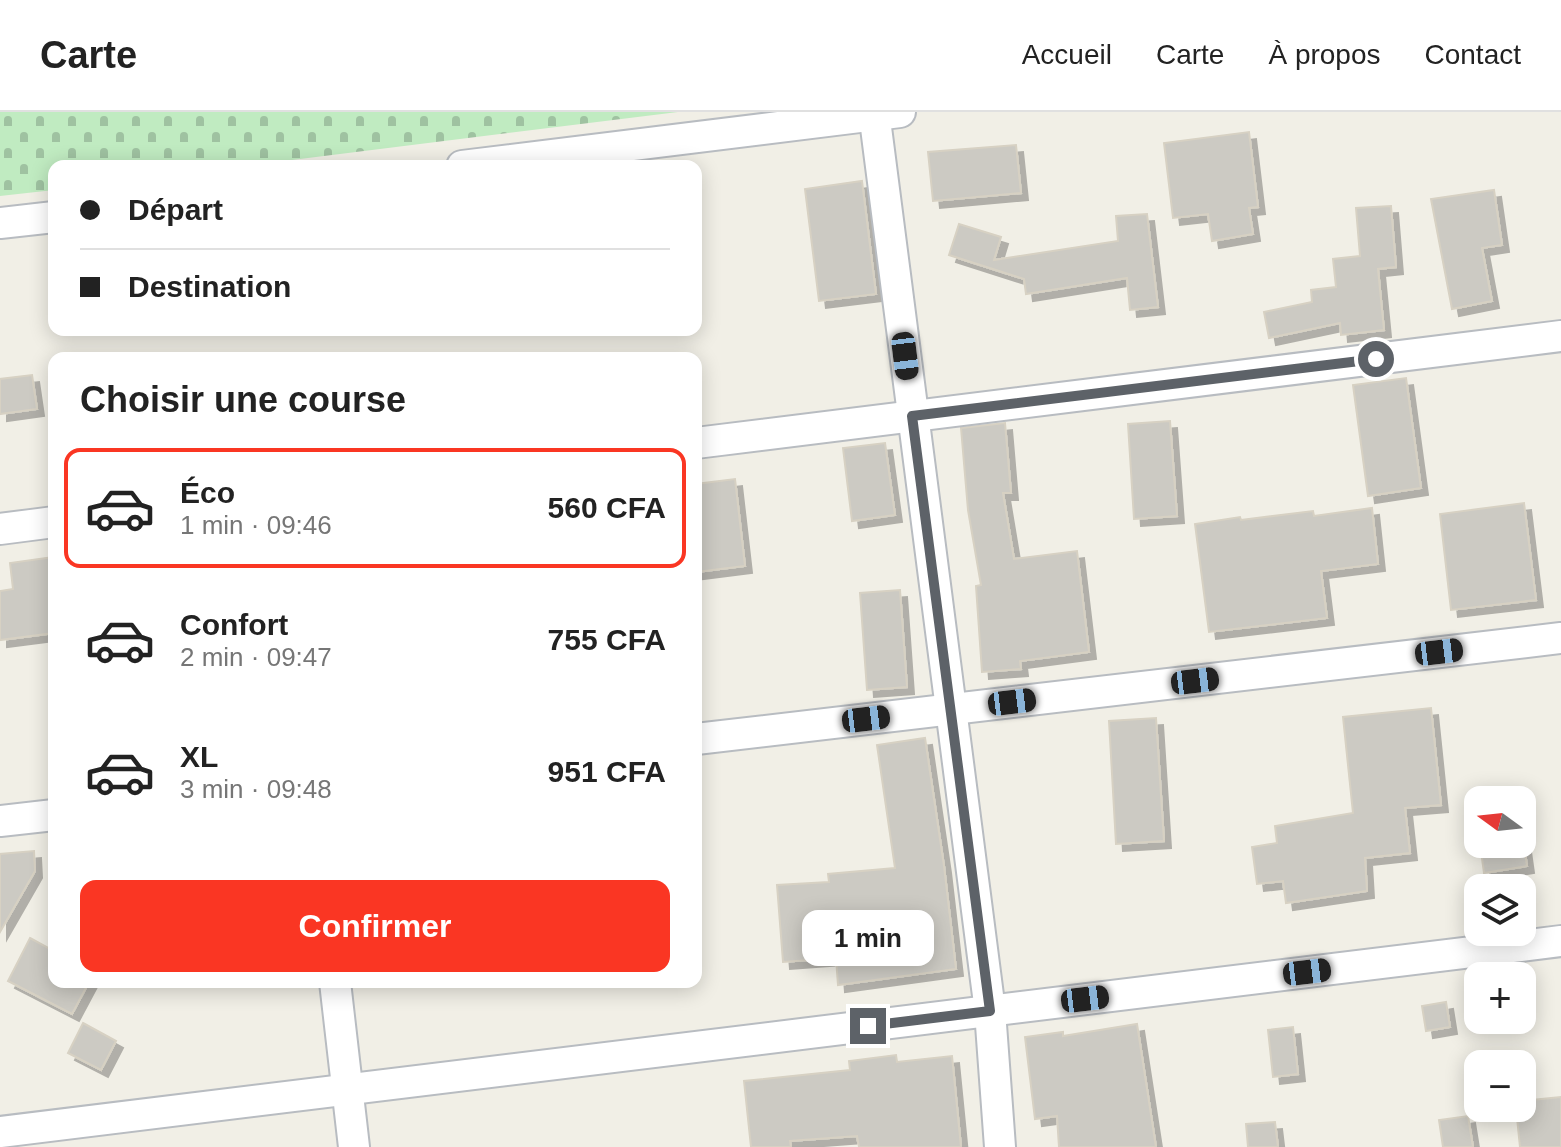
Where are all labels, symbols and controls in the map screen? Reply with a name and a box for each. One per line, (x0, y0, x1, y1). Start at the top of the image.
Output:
text: Carte (40, 34, 137, 76)
text: Accueil (1022, 39, 1112, 70)
text: Carte (1156, 39, 1224, 70)
text: À propos (1268, 39, 1381, 70)
text: Contact (1425, 39, 1521, 70)
text: Départ (128, 193, 223, 226)
text: Destination (128, 270, 291, 303)
car (890, 331, 920, 381)
route start (1358, 341, 1394, 377)
text: Choisir une course (80, 379, 406, 420)
icon: car (84, 472, 156, 544)
text: Éco (180, 476, 235, 509)
text: 560 CFA (548, 491, 666, 524)
text: 1 min · 09:46 (180, 510, 332, 540)
icon: car (84, 604, 156, 676)
text: Confort (180, 608, 288, 641)
text: 755 CFA (548, 623, 666, 656)
car (1414, 637, 1464, 667)
text: 2 min · 09:47 (180, 642, 332, 672)
car (1170, 666, 1220, 696)
car (987, 687, 1037, 717)
car (841, 704, 891, 734)
icon: car (84, 736, 156, 808)
text: XL (180, 740, 218, 773)
text: 951 CFA (548, 755, 666, 788)
text: 3 min · 09:48 (180, 774, 332, 804)
north arrow (1464, 786, 1536, 858)
map controls (1464, 786, 1536, 1122)
button: layers (1464, 874, 1536, 946)
button: Confirmer (80, 880, 670, 972)
callout: 1 min (802, 910, 934, 966)
text: 1 min (834, 923, 902, 953)
car (1282, 957, 1332, 987)
button: + (1464, 962, 1536, 1034)
car (1060, 984, 1110, 1014)
route end (850, 1008, 886, 1044)
button: − (1464, 1050, 1536, 1122)

